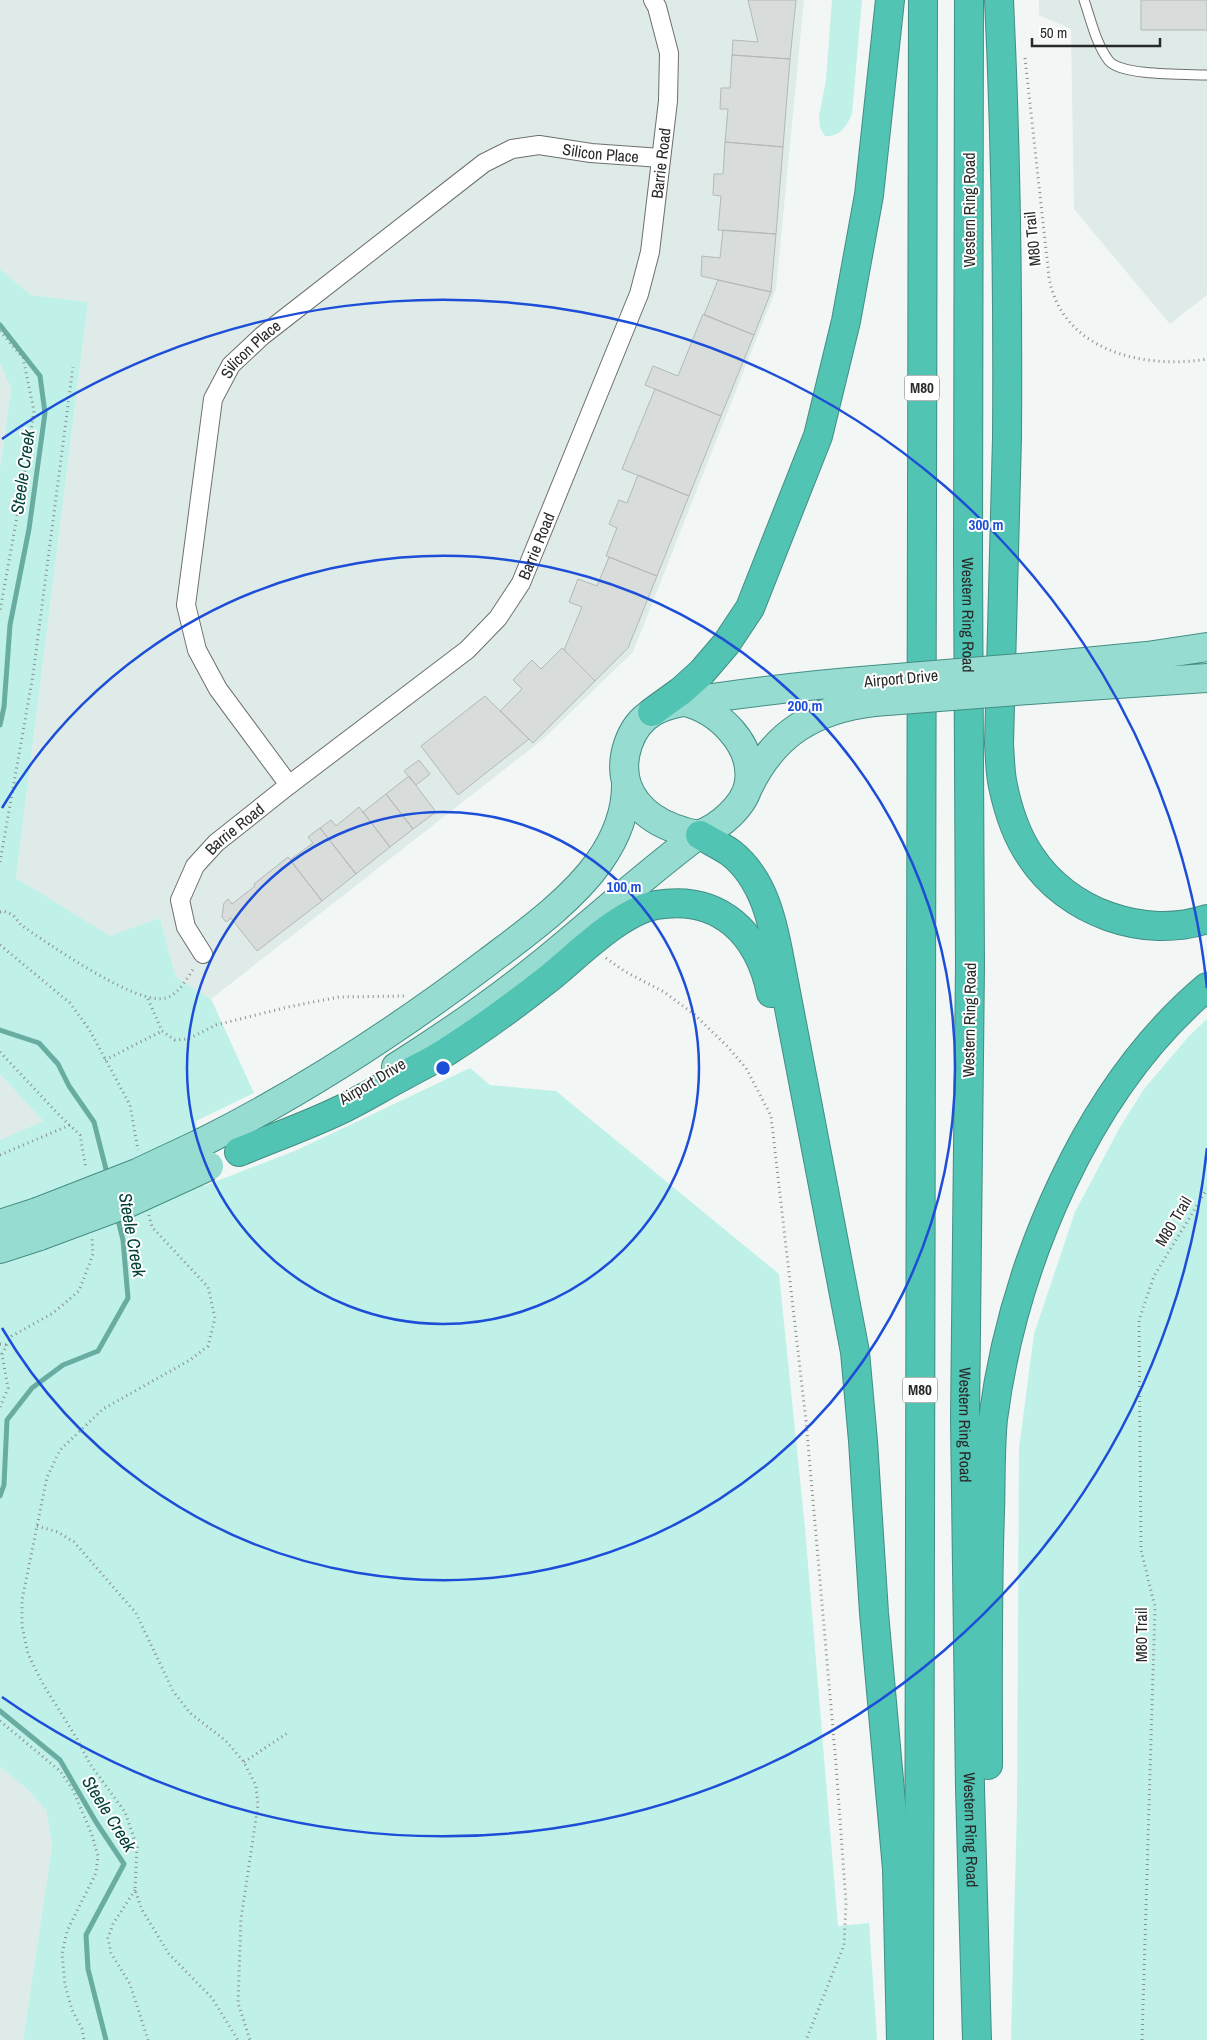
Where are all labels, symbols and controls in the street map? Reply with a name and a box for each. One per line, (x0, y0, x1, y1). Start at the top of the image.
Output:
scale bar (1032, 15, 1160, 47)
text: 50 m (1040, 22, 1067, 43)
street label: Barrie Road (645, 127, 676, 200)
street label: Silicon Place (561, 138, 640, 167)
street label: Western Ring Road (958, 153, 980, 268)
street label: M80 Trail (1018, 211, 1046, 267)
street label: Silicon Place (215, 315, 285, 382)
road number: M80 (904, 376, 940, 400)
water label: Steele Creek (4, 427, 41, 516)
street label: Barrie Road (513, 509, 560, 583)
text: 300 m (969, 514, 1003, 535)
street label: Western Ring Road (957, 557, 980, 673)
street label: Airport Drive (862, 664, 939, 692)
text: 200 m (788, 695, 822, 716)
street label: Barrie Road (200, 798, 269, 859)
text: 100 m (607, 876, 641, 897)
street label: Western Ring Road (957, 962, 981, 1078)
street label: Airport Drive (334, 1052, 410, 1110)
centre of rings (434, 1059, 452, 1077)
water label: Steele Creek (113, 1191, 152, 1280)
street label: M80 Trail (1149, 1192, 1197, 1250)
street label: Western Ring Road (954, 1367, 977, 1483)
road number: M80 (902, 1378, 938, 1402)
street label: M80 Trail (1130, 1608, 1152, 1662)
water label: Steele Creek (76, 1771, 143, 1857)
street label: Western Ring Road (959, 1772, 984, 1888)

